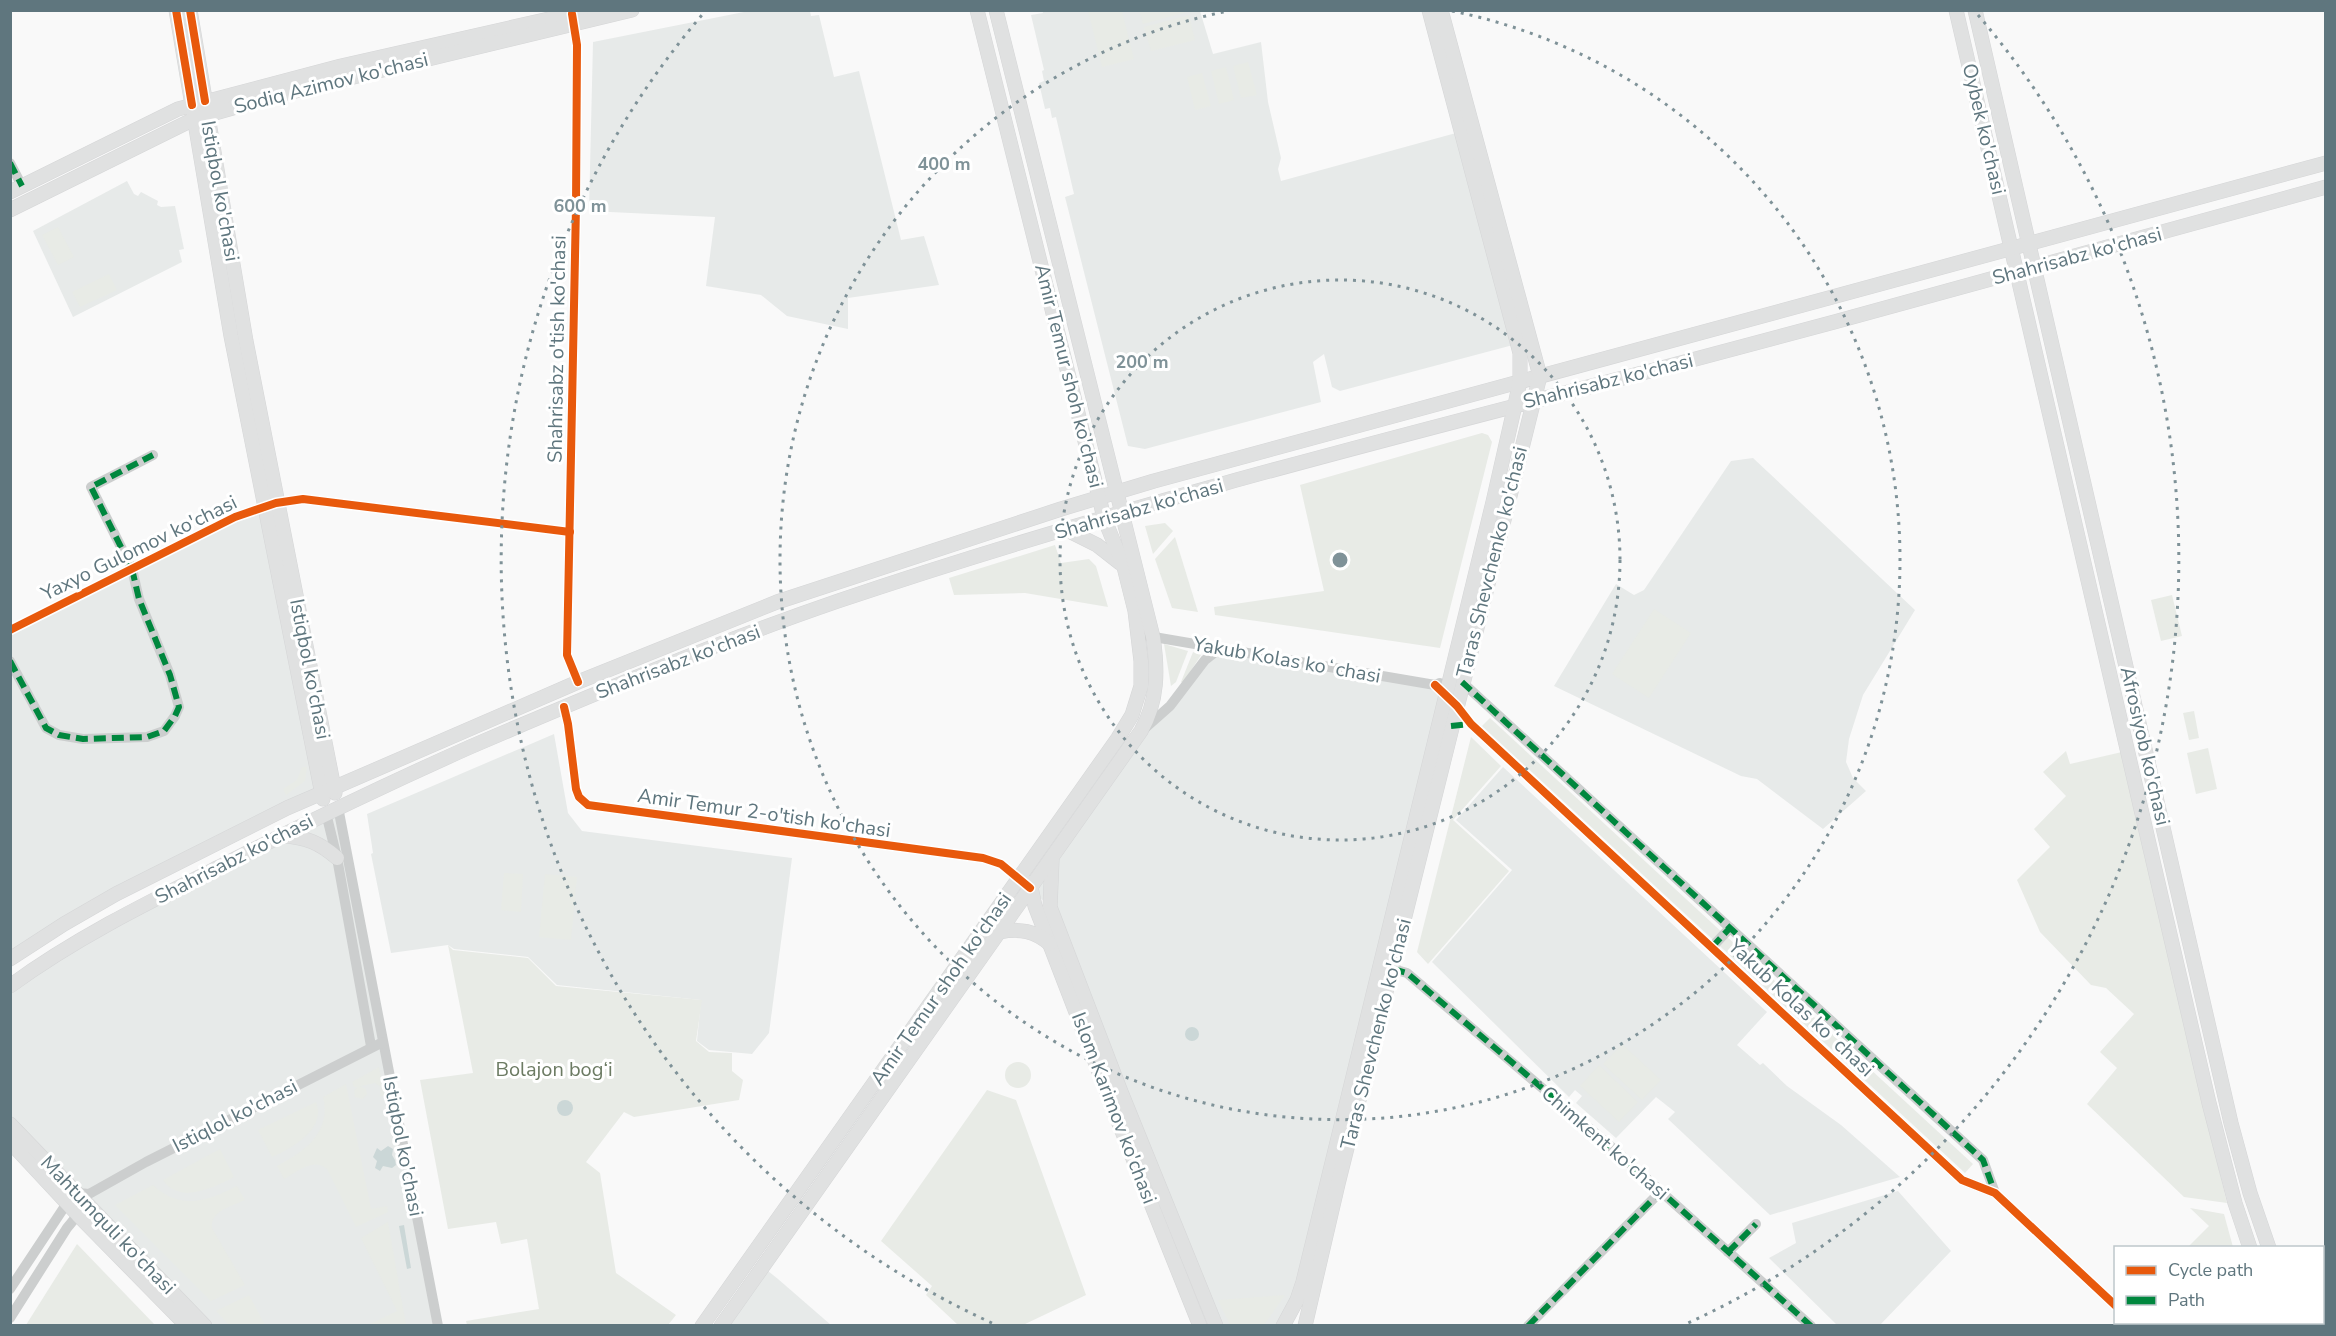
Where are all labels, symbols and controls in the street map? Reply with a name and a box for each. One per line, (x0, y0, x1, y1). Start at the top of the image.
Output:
street label: Sodiq Azimov ko'chasi (231, 46, 431, 120)
street label: Oybek ko'chasi (1956, 61, 2012, 197)
street label: Istiqbol ko'chasi (194, 118, 246, 264)
text: 400 m (917, 152, 971, 176)
text: 600 m (553, 194, 607, 218)
street label: Shahrisabz ko'chasi (1989, 220, 2165, 292)
street label: Shahrisabz o'tish ko'chasi (542, 235, 572, 463)
street label: Amir Temur shoh ko'chasi (1028, 261, 1110, 491)
street label: Shahrisabz ko'chasi (1520, 347, 1696, 415)
text: 200 m (1115, 350, 1169, 374)
street label: Taras Shevchenko ko'chasi (1450, 444, 1534, 680)
street label: Shahrisabz ko'chasi (1051, 472, 1227, 546)
street label: Yaxyo Gulomov ko'chasi (36, 489, 241, 608)
centre of rings (1330, 550, 1350, 570)
street label: Istiqbol ko'chasi (283, 596, 337, 742)
street label: Shahrisabz ko'chasi (592, 618, 764, 706)
street label: Yakub Kolas koʻchasi (1190, 630, 1383, 690)
street label: Afrosiyob ko'chasi (2114, 664, 2176, 828)
street label: Amir Temur 2-o'tish ko'chasi (636, 782, 892, 844)
street label: Shahrisabz ko'chasi (150, 807, 318, 911)
street label: Amir Temur shoh ko'chasi (864, 887, 1018, 1091)
street label: Taras Shevchenko ko'chasi (1334, 916, 1418, 1152)
street label: Yakub Kolas koʻchasi (1722, 933, 1880, 1083)
street label: Islom Karimov ko'chasi (1065, 1008, 1163, 1208)
park label: Bolajon bog‘i (495, 1056, 613, 1083)
street label: Istiqlol ko'chasi (168, 1073, 302, 1159)
street label: Istiqbol ko'chasi (376, 1073, 430, 1219)
street label: Chimkent ko'chasi (1535, 1080, 1675, 1206)
street label: Mahtumquli ko'chasi (34, 1150, 182, 1300)
legend (2114, 1246, 2324, 1324)
text: Cycle path (2168, 1258, 2253, 1282)
text: Path (2168, 1288, 2205, 1312)

